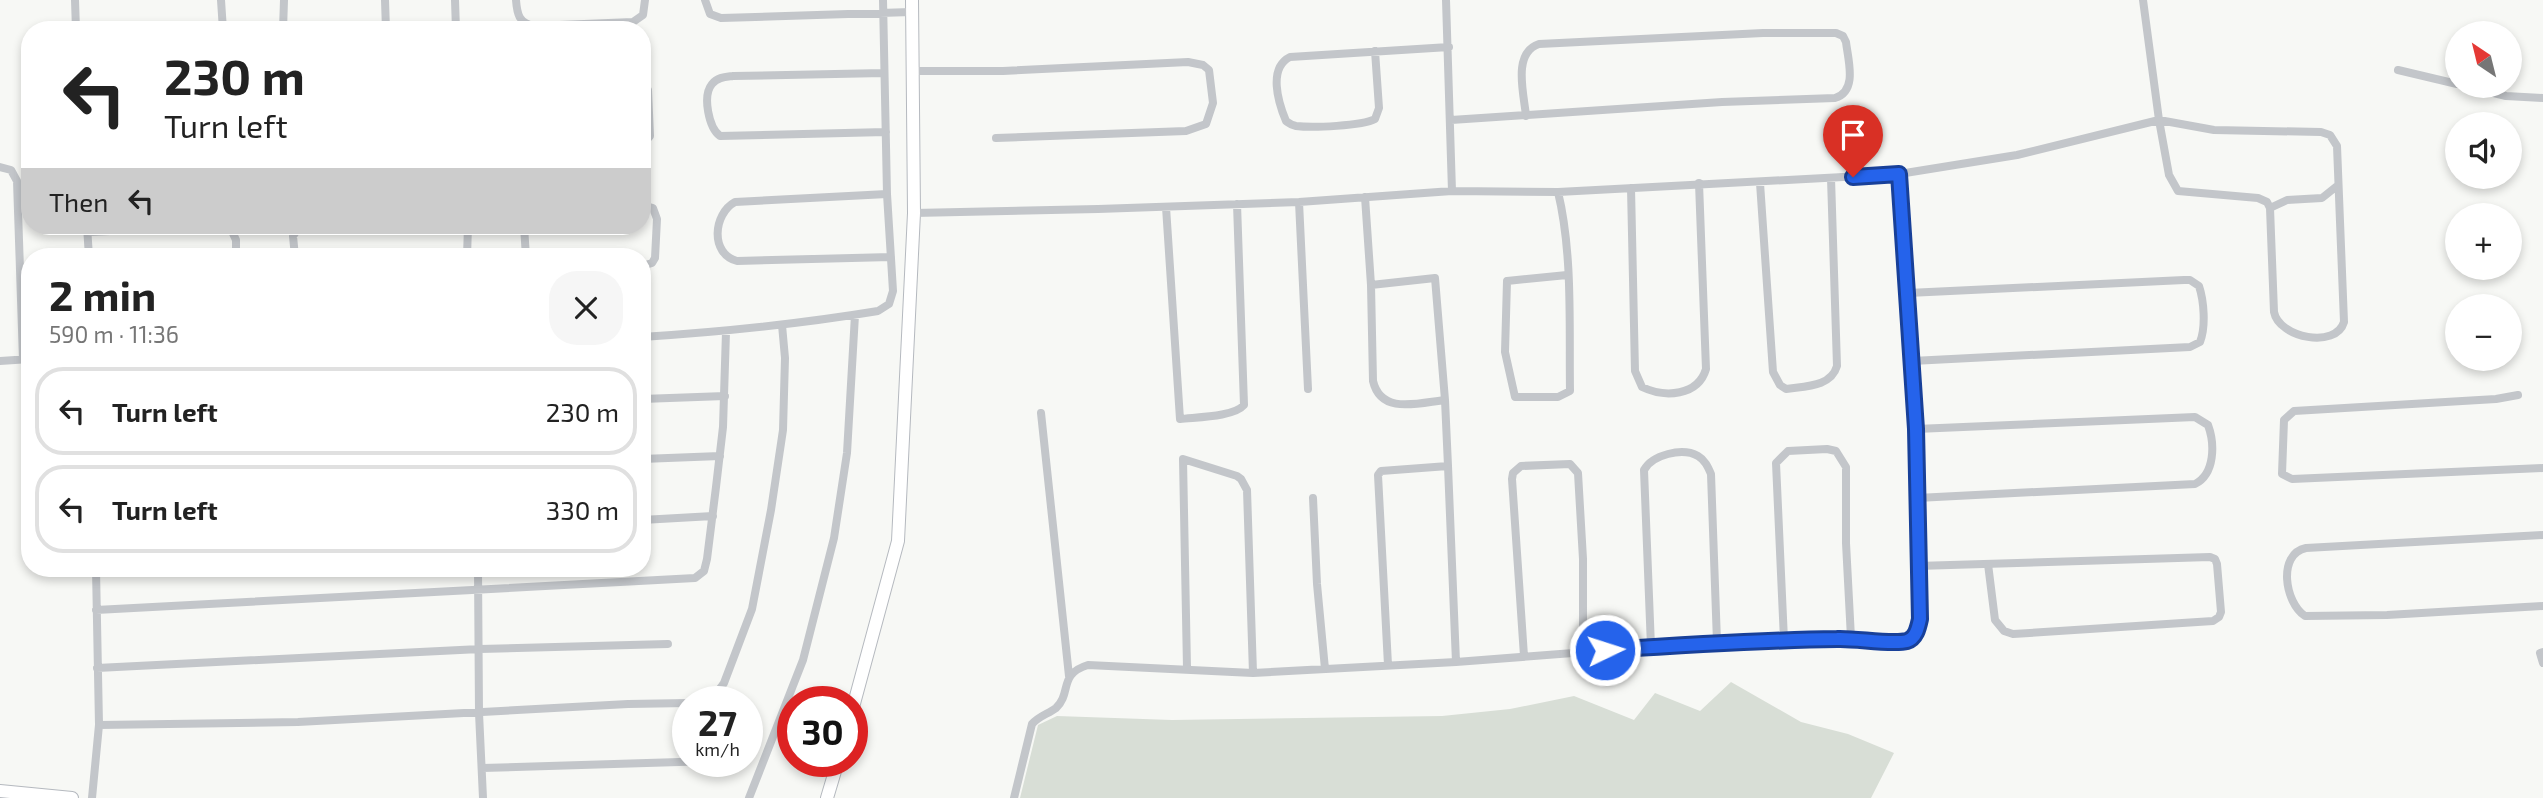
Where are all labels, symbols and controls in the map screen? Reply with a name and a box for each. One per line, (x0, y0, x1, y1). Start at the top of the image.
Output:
north arrow (2445, 21, 2522, 98)
map controls (2445, 21, 2522, 371)
text: 230 m (164, 46, 305, 105)
icon: left (49, 49, 140, 140)
pin (1823, 105, 1883, 177)
text: Turn left (164, 106, 288, 144)
button: sound (2445, 112, 2522, 189)
icon: arrive (1834, 116, 1872, 154)
icon: left (122, 182, 160, 220)
text: Then (49, 186, 108, 217)
button: + (2445, 203, 2522, 280)
text: 2 min (49, 269, 156, 319)
button: close (549, 271, 623, 345)
button: − (2445, 294, 2522, 371)
text: 590 m · 11:36 (49, 320, 179, 348)
icon: left (53, 392, 91, 430)
text: Turn left (112, 396, 218, 427)
text: 230 m (546, 396, 619, 427)
icon: left (53, 490, 91, 528)
text: Turn left (112, 494, 218, 525)
text: 330 m (546, 494, 619, 525)
position arrow (1568, 613, 1642, 687)
speed limit sign: 30 (777, 686, 868, 777)
text: 27 (698, 701, 737, 743)
text: km/h (695, 738, 740, 760)

